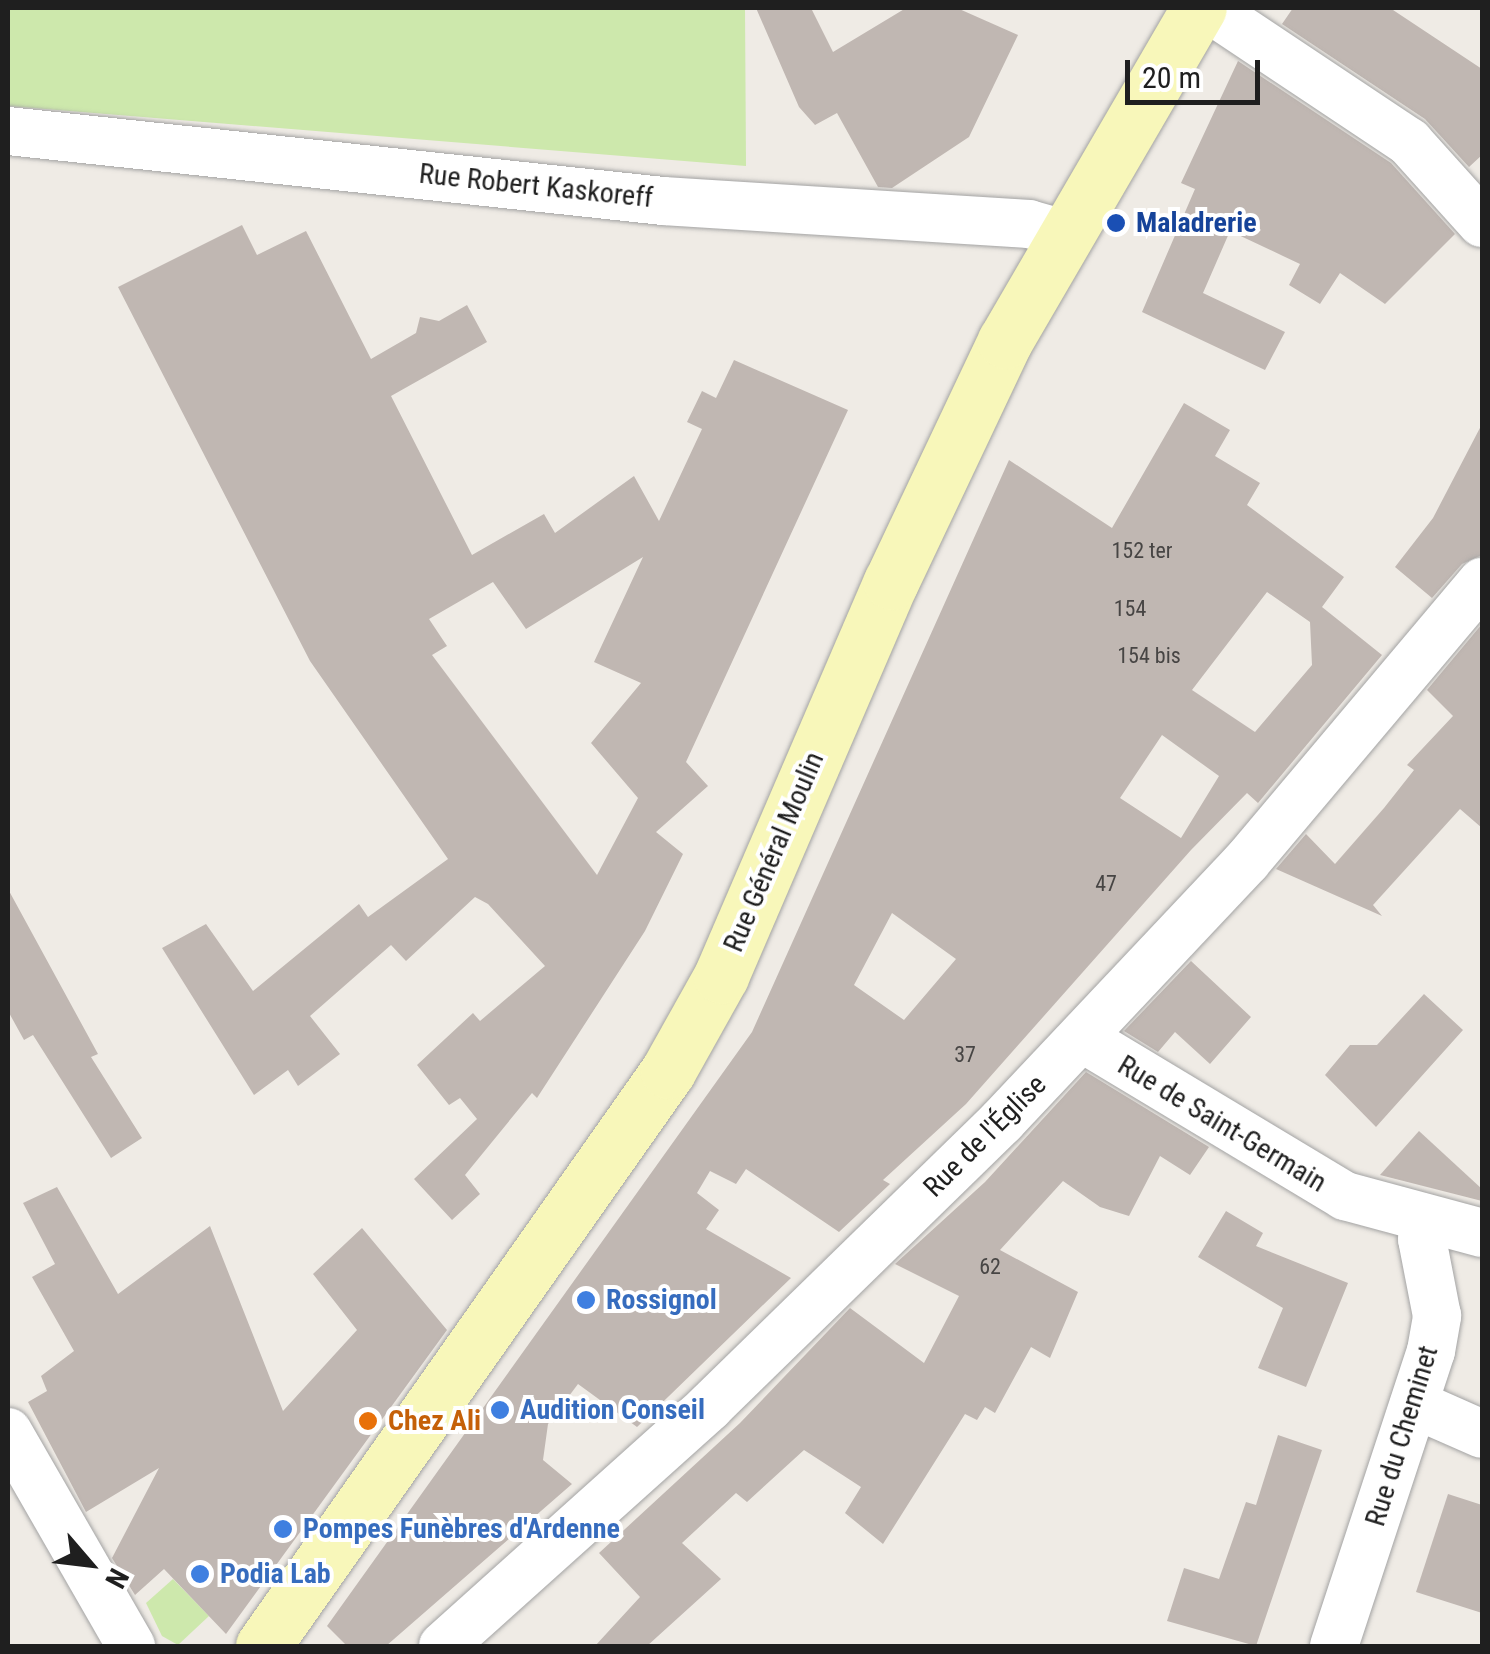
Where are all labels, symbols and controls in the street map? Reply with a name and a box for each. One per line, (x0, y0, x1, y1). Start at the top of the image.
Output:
scale bar (1130, 40, 1265, 102)
text: 20 m (1142, 60, 1201, 95)
street label: Rue Robert Kaskoreff (417, 157, 655, 215)
place label: Maladrerie (1136, 206, 1257, 240)
marker: Maladrerie (1105, 212, 1127, 234)
house number: 152 ter (1111, 538, 1173, 564)
house number: 154 (1114, 596, 1146, 622)
house number: 154 bis (1117, 643, 1181, 669)
street label: Rue Général Moulin (717, 747, 831, 957)
house number: 47 (1095, 871, 1117, 897)
house number: 37 (954, 1042, 976, 1068)
street label: Rue de Saint-Germain (1112, 1049, 1332, 1199)
street label: Rue de l'Église (917, 1068, 1053, 1204)
house number: 62 (979, 1254, 1001, 1280)
place label: Rossignol (606, 1283, 717, 1317)
marker: Rossignol (575, 1289, 597, 1311)
street label: Rue du Cheminet (1359, 1342, 1445, 1530)
place label: Audition Conseil (520, 1393, 705, 1427)
marker: Audition Conseil (489, 1399, 511, 1421)
place label: Chez Ali (388, 1404, 481, 1438)
marker: Chez Ali (357, 1410, 379, 1432)
place label: Pompes Funèbres d'Ardenne (303, 1512, 620, 1546)
north arrow (40, 1514, 140, 1614)
marker: Pompes Funèbres d'Ardenne (272, 1518, 294, 1540)
place label: Podia Lab (220, 1557, 331, 1591)
text: N (98, 1563, 136, 1594)
marker: Podia Lab (189, 1563, 211, 1585)

